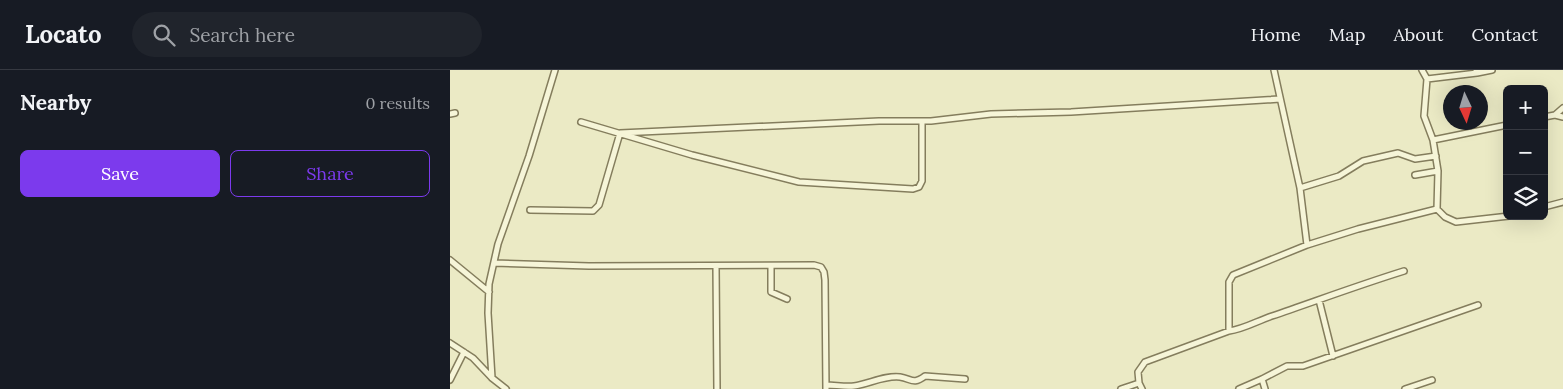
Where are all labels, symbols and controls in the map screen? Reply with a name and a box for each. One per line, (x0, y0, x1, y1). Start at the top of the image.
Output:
search box (132, 12, 482, 57)
text: Locato (25, 19, 102, 50)
icon: search (150, 21, 178, 49)
text: Search here (190, 23, 295, 47)
text: Home (1251, 23, 1301, 46)
text: Map (1329, 23, 1365, 46)
text: About (1393, 23, 1443, 46)
text: Contact (1471, 23, 1538, 46)
north arrow (1443, 85, 1488, 130)
map controls (1503, 85, 1548, 220)
button: + (1503, 85, 1548, 130)
text: Nearby (20, 89, 91, 116)
text: 0 results (365, 93, 430, 113)
button: − (1503, 130, 1548, 175)
button: Save (20, 150, 220, 197)
button: Share (230, 150, 430, 197)
button: layers (1503, 175, 1548, 220)

